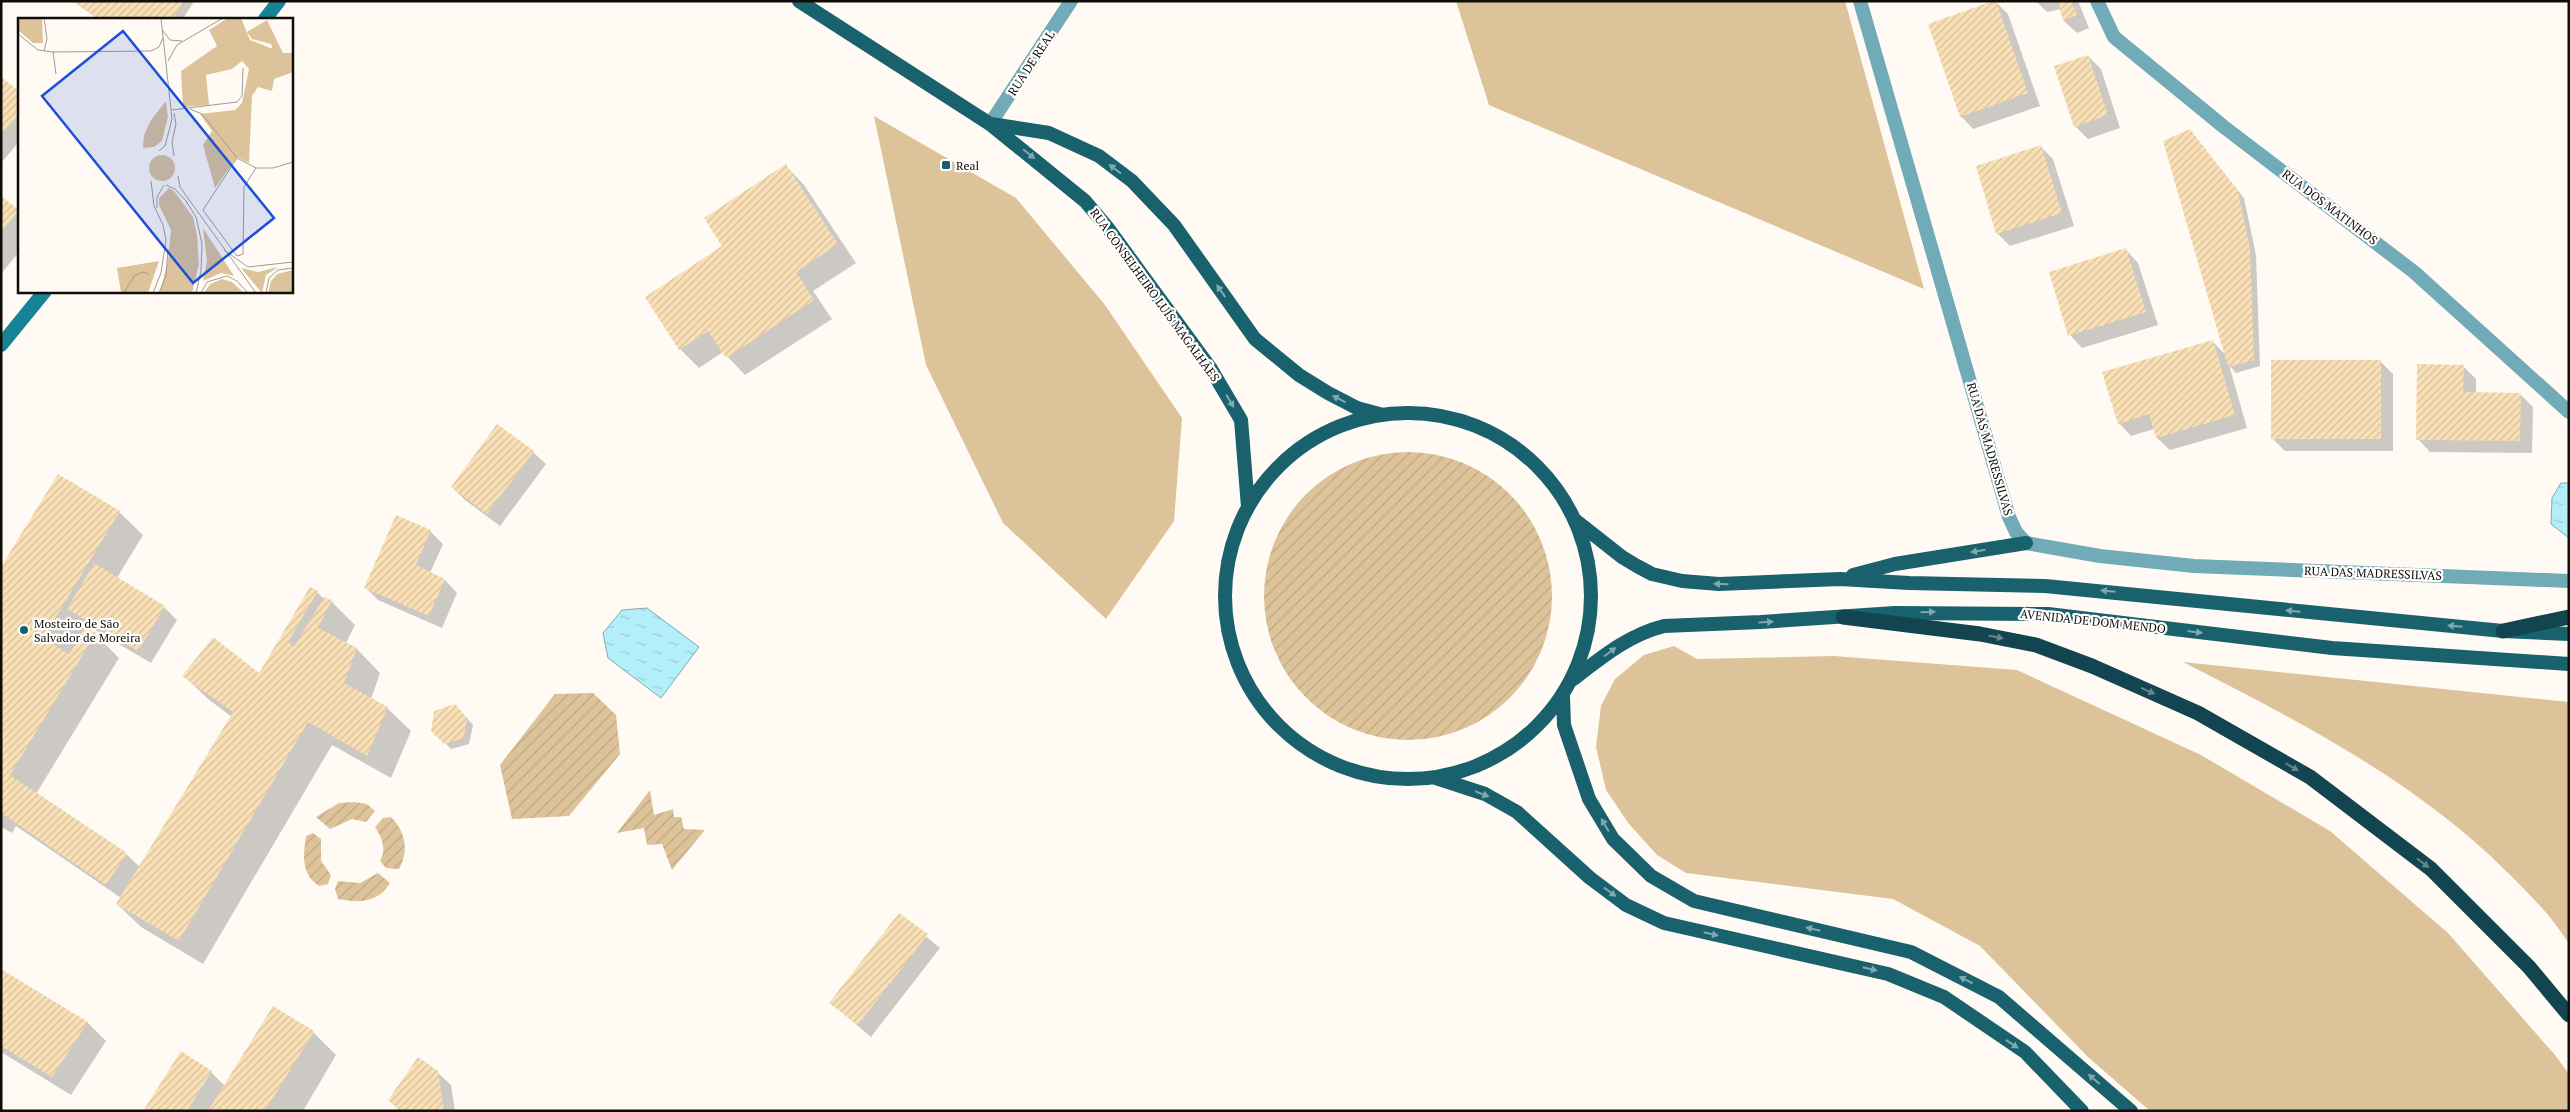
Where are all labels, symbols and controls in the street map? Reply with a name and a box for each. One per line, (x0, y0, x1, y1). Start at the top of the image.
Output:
inset map (18, 18, 292, 292)
street label: RUA DE REAL (1004, 27, 1058, 98)
one-way arrow (1022, 149, 1035, 160)
place label: Real (956, 158, 980, 173)
marker: Real (940, 159, 952, 171)
one-way arrow (1109, 163, 1122, 174)
street label: RUA DOS MATINHOS (2279, 166, 2381, 248)
street label: RUA CONSELHEIRO LUÍS MAGALHÃES (1087, 206, 1223, 384)
one-way arrow (1216, 284, 1226, 298)
street label: RUA DAS MADRESSILVAS (1964, 381, 2016, 517)
one-way arrow (1225, 394, 1234, 407)
one-way arrow (1332, 395, 1346, 403)
one-way arrow (1970, 547, 1986, 555)
street label: RUA DAS MADRESSILVAS (2304, 563, 2442, 583)
one-way arrow (1713, 579, 1729, 587)
one-way arrow (2100, 587, 2116, 595)
street label: AVENIDA DE DOM MENDO (2019, 606, 2167, 636)
one-way arrow (2285, 607, 2301, 615)
one-way arrow (1921, 608, 1937, 616)
place label: Mosteiro de São Salvador de Moreira (34, 616, 141, 645)
one-way arrow (1759, 618, 1775, 626)
one-way arrow (2446, 622, 2462, 630)
marker: Mosteiro de São Salvador de Moreira (18, 624, 30, 636)
one-way arrow (2187, 628, 2203, 636)
one-way arrow (1988, 634, 2004, 642)
one-way arrow (1603, 646, 1616, 657)
one-way arrow (2141, 688, 2155, 696)
one-way arrow (2285, 762, 2299, 771)
one-way arrow (1475, 790, 1490, 798)
one-way arrow (1600, 819, 1609, 832)
one-way arrow (2416, 858, 2430, 868)
one-way arrow (1603, 887, 1616, 898)
one-way arrow (1805, 925, 1820, 933)
one-way arrow (1704, 930, 1719, 938)
one-way arrow (1862, 965, 1877, 973)
one-way arrow (1958, 976, 1973, 984)
one-way arrow (2006, 1039, 2019, 1049)
one-way arrow (2088, 1073, 2100, 1085)

